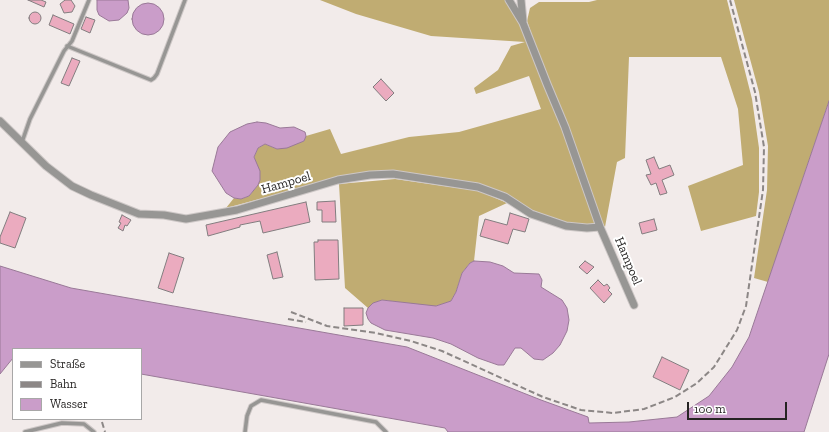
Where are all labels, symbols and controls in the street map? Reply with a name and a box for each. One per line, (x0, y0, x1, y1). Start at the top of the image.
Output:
street label: Hampoel (260, 169, 312, 197)
street label: Hampoel (611, 235, 645, 287)
legend (12, 348, 142, 420)
text: Straße (50, 357, 85, 371)
text: Bahn (50, 377, 77, 391)
scale bar (689, 394, 789, 420)
text: Wasser (50, 397, 88, 411)
text: 100 m (694, 402, 726, 416)

